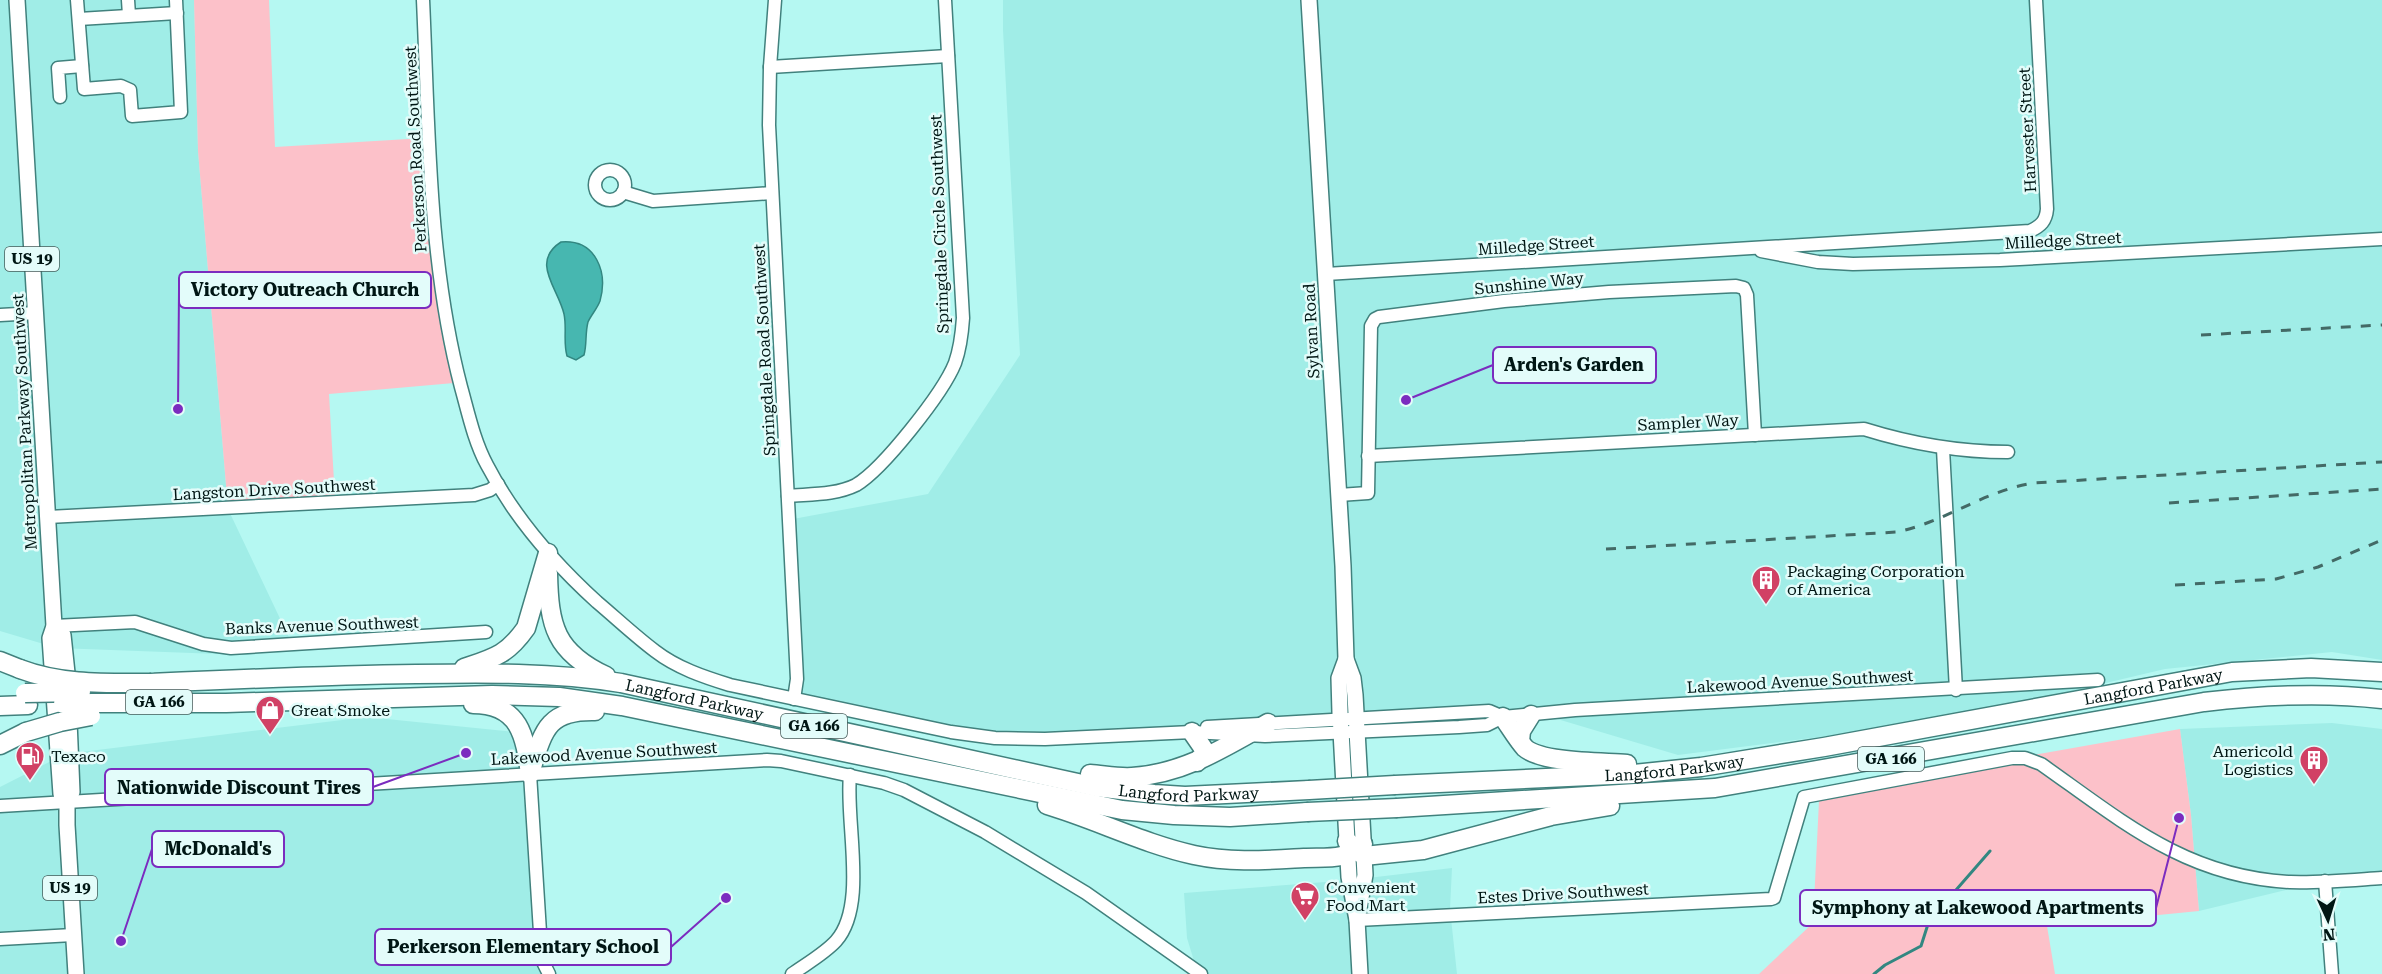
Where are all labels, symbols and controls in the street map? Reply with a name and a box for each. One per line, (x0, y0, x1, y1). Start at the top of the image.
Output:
street label: Perkerson Road Southwest (401, 45, 430, 253)
street label: Harvester Street (2015, 67, 2040, 193)
street label: Springdale Circle Southwest (926, 114, 953, 334)
street label: Milledge Street (2004, 228, 2122, 253)
street label: Milledge Street (1477, 232, 1595, 259)
street label: Springdale Road Southwest (749, 243, 780, 457)
road number: US 19 (5, 247, 59, 271)
street label: Sunshine Way (1473, 268, 1585, 299)
callout: Victory Outreach Church (179, 272, 431, 308)
text: Victory Outreach Church (191, 279, 419, 300)
street label: Sylvan Road (1300, 283, 1323, 379)
street label: Metropolitan Parkway Southwest (8, 293, 41, 551)
callout: Arden's Garden (1493, 347, 1656, 383)
text: Arden's Garden (1504, 354, 1644, 375)
street label: Sampler Way (1637, 410, 1740, 435)
street label: Langston Drive Southwest (172, 475, 376, 504)
place label: Packaging Corporation of America (1787, 562, 1965, 599)
building icon: Packaging Corporation of America (1750, 564, 1782, 606)
street label: Banks Avenue Southwest (225, 613, 419, 638)
street label: Langford Parkway (2082, 665, 2225, 709)
street label: Lakewood Avenue Southwest (1686, 666, 1914, 697)
street label: Langford Parkway (624, 675, 766, 724)
road number: GA 166 (126, 690, 192, 714)
shop icon: Great Smoke (254, 694, 286, 736)
place label: Great Smoke (291, 701, 390, 720)
road number: GA 166 (781, 714, 847, 738)
street label: Lakewood Avenue Southwest (490, 738, 718, 769)
fuel station icon: Texaco (14, 740, 46, 782)
place label: Americold Logistics (2213, 742, 2293, 779)
building icon: Americold Logistics (2298, 744, 2330, 786)
place label: Texaco (51, 747, 106, 766)
road number: GA 166 (1858, 747, 1924, 771)
street label: Langford Parkway (1604, 751, 1746, 785)
callout: Nationwide Discount Tires (105, 769, 373, 805)
text: Nationwide Discount Tires (117, 777, 361, 798)
street label: Langford Parkway (1117, 781, 1260, 806)
callout: McDonald's (152, 831, 284, 867)
text: McDonald's (164, 838, 272, 859)
road number: US 19 (43, 876, 97, 900)
place label: Convenient Food Mart (1326, 878, 1416, 915)
supermarket icon: Convenient Food Mart (1289, 880, 1321, 922)
street label: Estes Drive Southwest (1477, 880, 1649, 907)
callout: Symphony at Lakewood Apartments (1800, 890, 2156, 926)
north arrow (2298, 890, 2358, 950)
text: Symphony at Lakewood Apartments (1812, 897, 2144, 918)
text: N (2322, 925, 2336, 944)
callout: Perkerson Elementary School (375, 929, 671, 965)
text: Perkerson Elementary School (387, 936, 659, 957)

